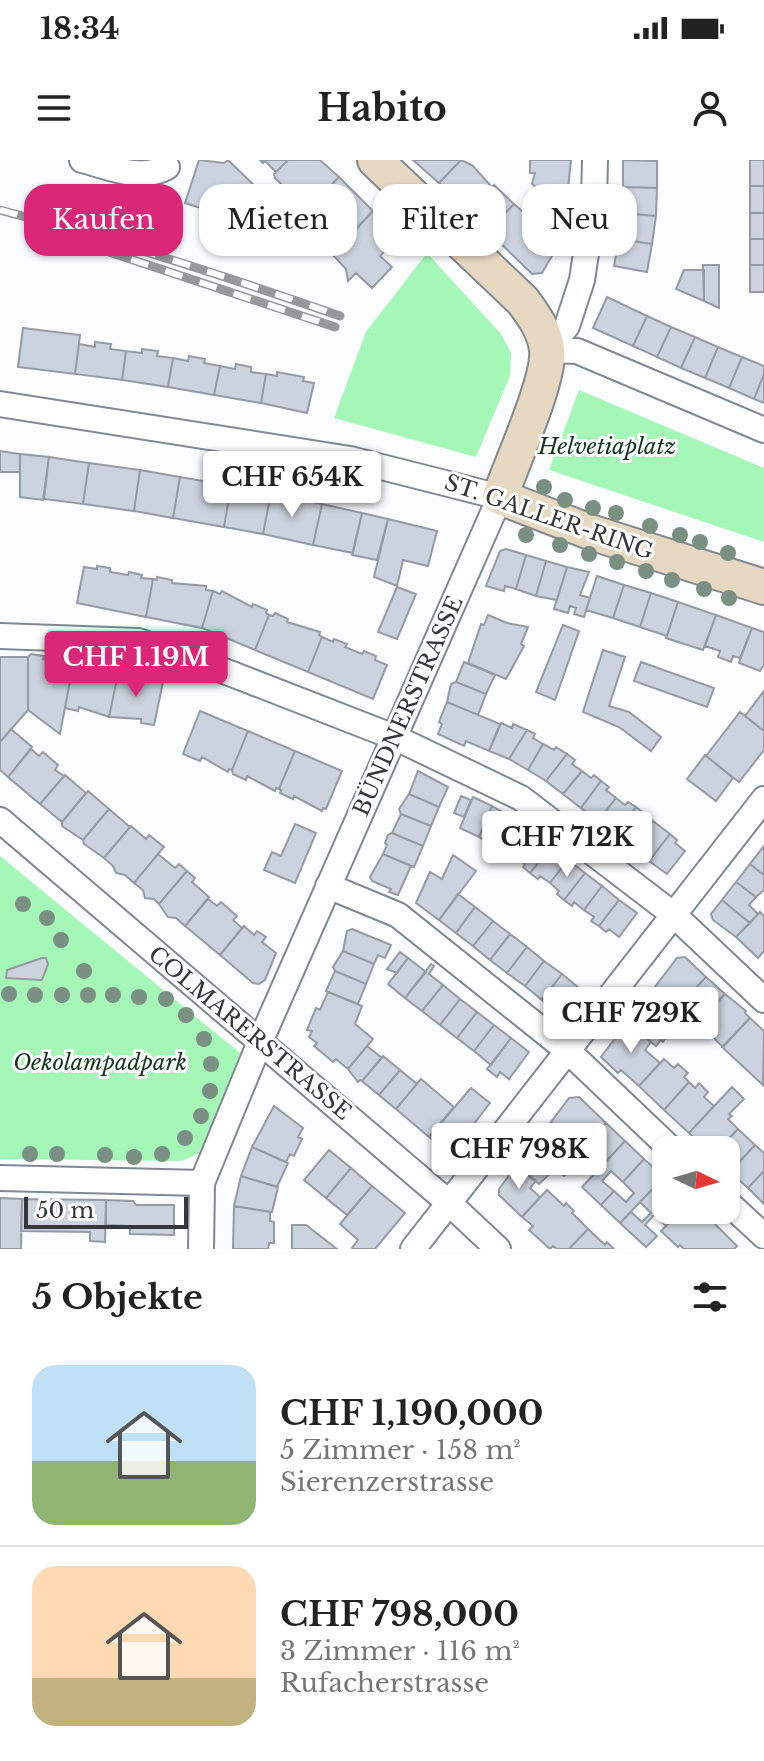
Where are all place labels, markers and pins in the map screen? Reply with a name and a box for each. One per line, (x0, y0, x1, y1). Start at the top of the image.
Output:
pin: CHF 654K (209, 451, 375, 519)
pin: CHF 1.19M (44, 631, 228, 699)
pin: CHF 712K (484, 811, 650, 879)
pin: CHF 729K (548, 987, 714, 1055)
pin: CHF 798K (436, 1123, 602, 1191)

